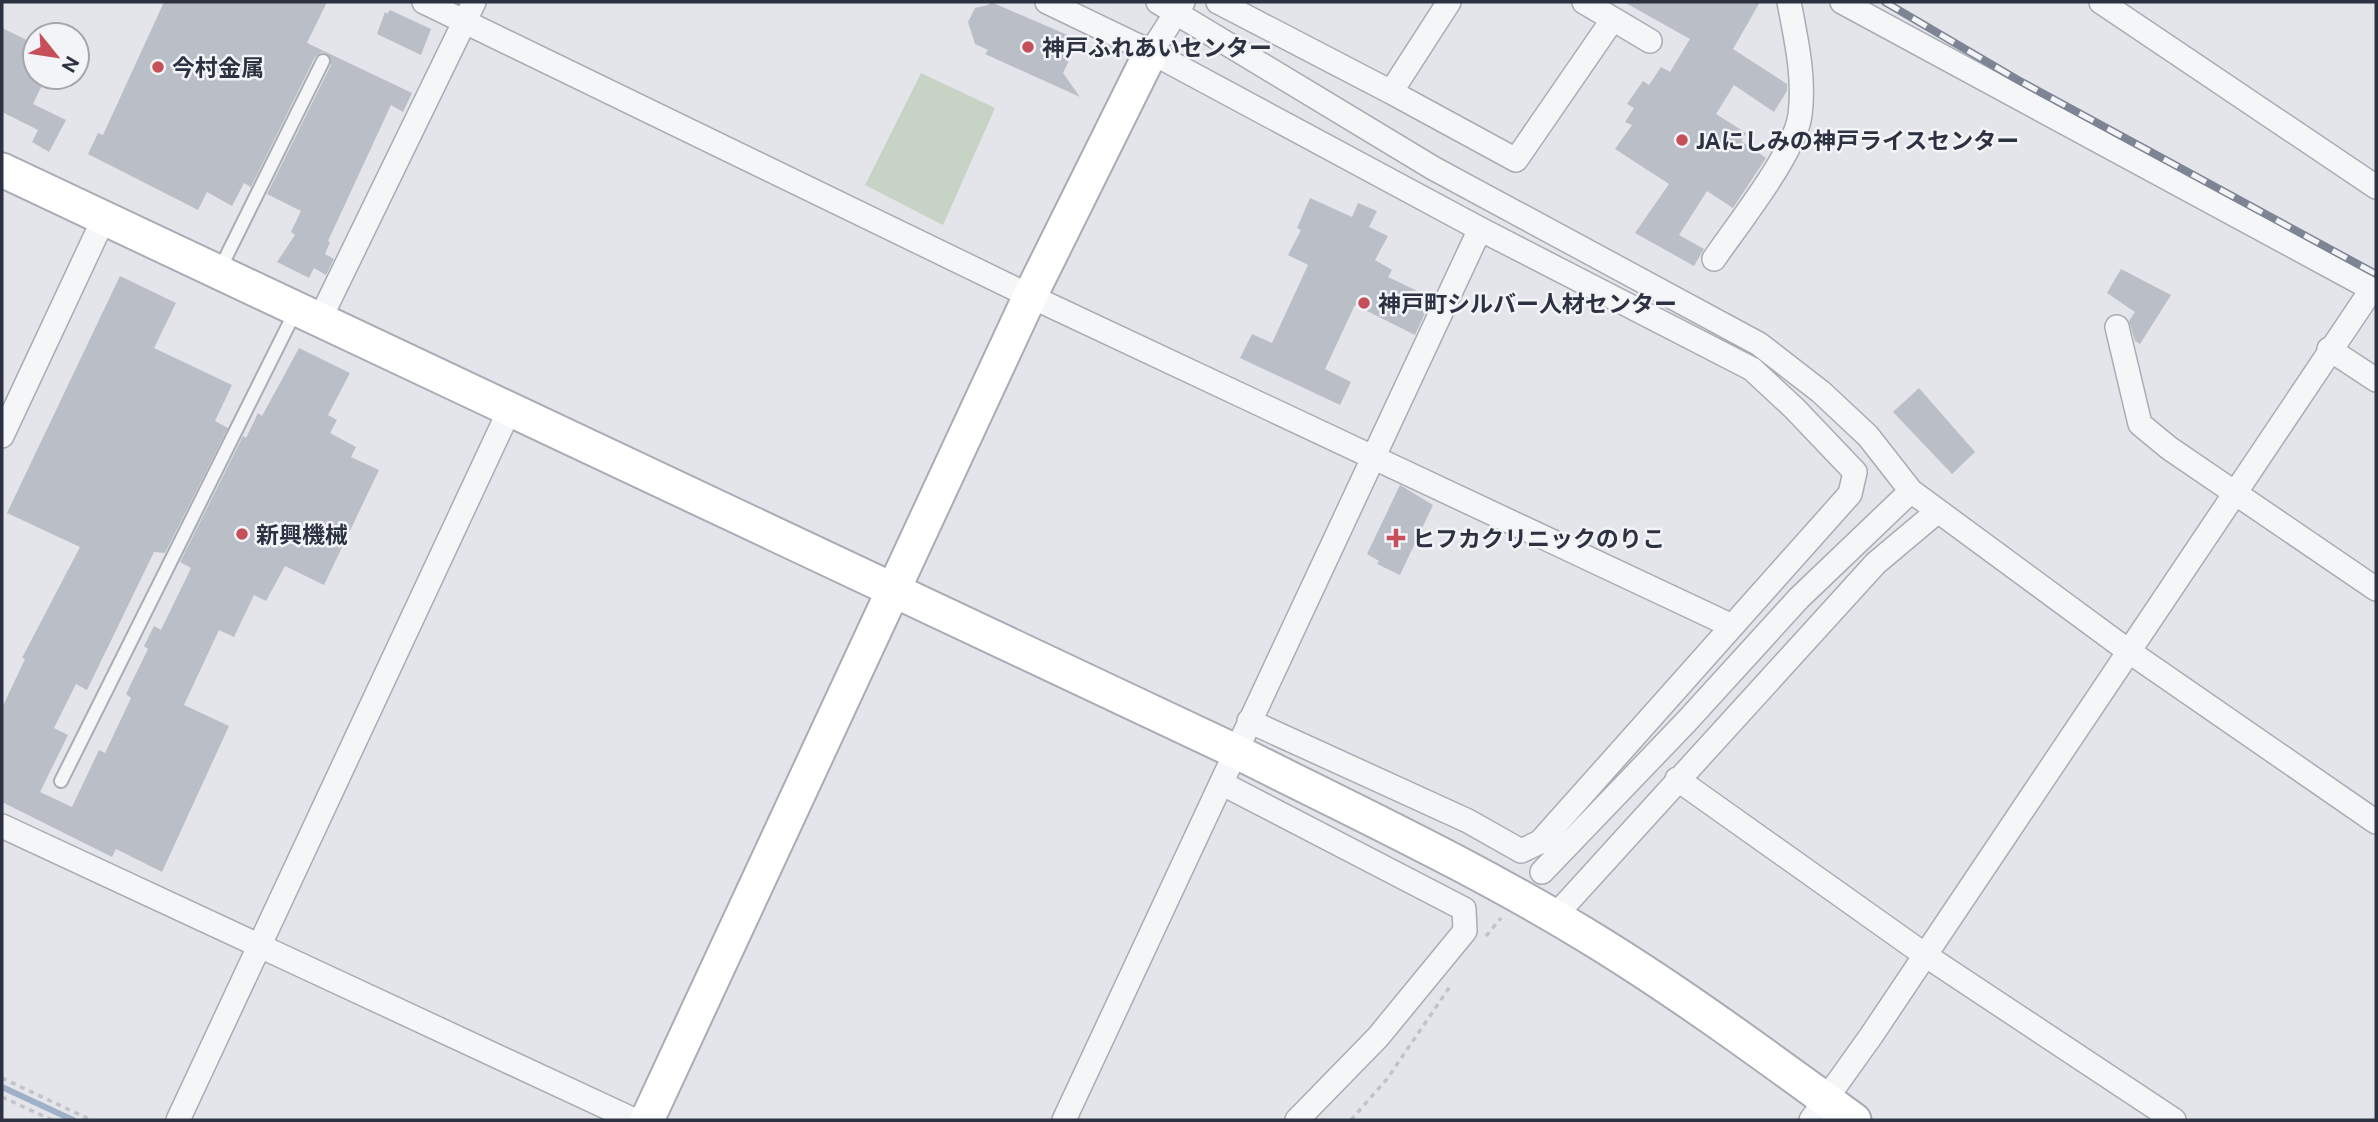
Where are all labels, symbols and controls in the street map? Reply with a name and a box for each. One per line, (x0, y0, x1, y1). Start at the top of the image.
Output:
north arrow (21, 21, 91, 91)
place label: 神戸ふれあいセンター (1042, 34, 1272, 61)
marker: 神戸ふれあいセンター (1020, 39, 1036, 55)
text: N (57, 53, 84, 76)
place label: 今村金属 (172, 54, 264, 81)
marker: 今村金属 (150, 59, 166, 75)
place label: JAにしみの神戸ライスセンター (1696, 127, 2019, 154)
marker: JAにしみの神戸ライスセンター (1674, 132, 1690, 148)
place label: 神戸町シルバー人材センター (1378, 290, 1677, 317)
marker: 神戸町シルバー人材センター (1356, 295, 1372, 311)
place label: 新興機械 (256, 521, 348, 548)
place label: ヒフカクリニックのりこ (1412, 525, 1665, 552)
marker: 新興機械 (234, 526, 250, 542)
marker: ヒフカクリニックのりこ (1386, 528, 1406, 548)

